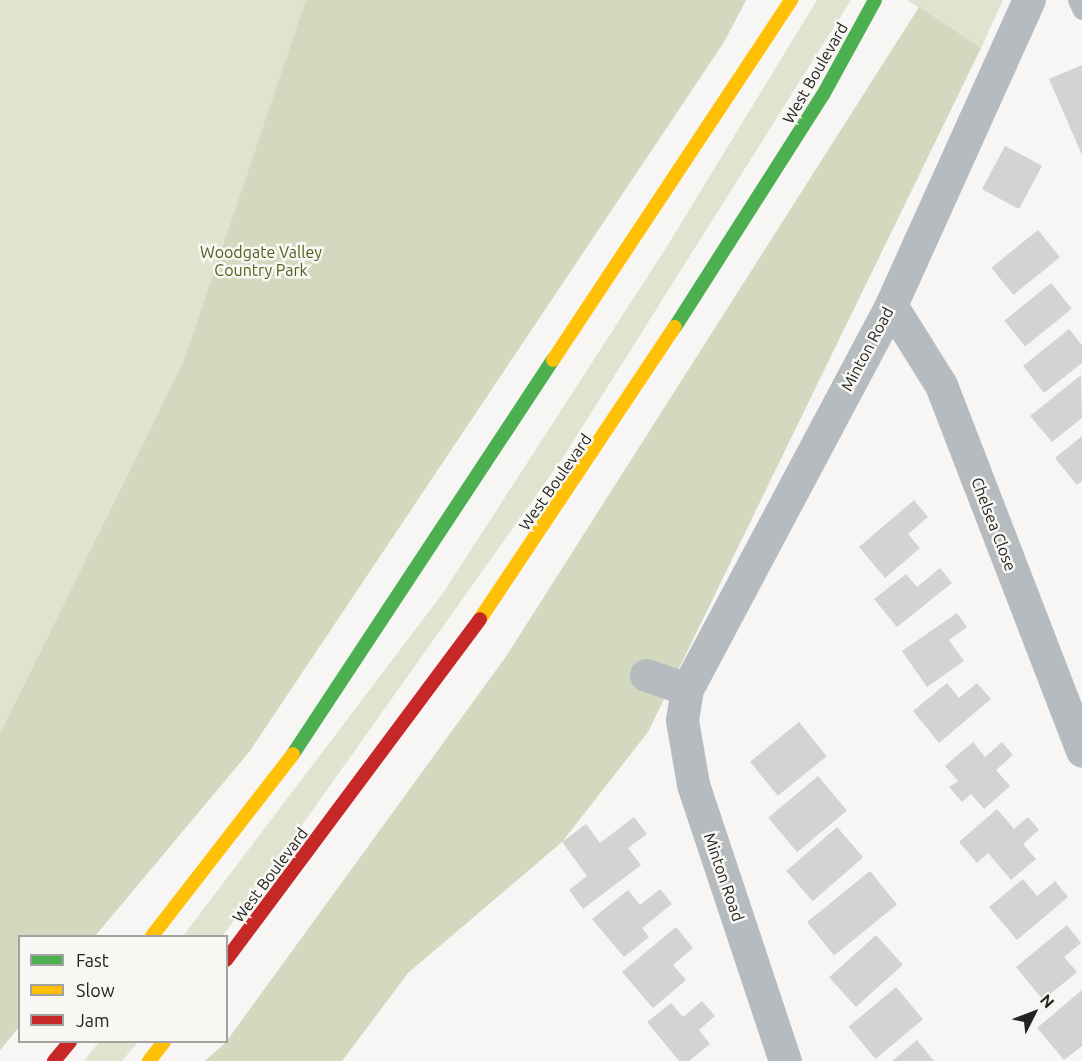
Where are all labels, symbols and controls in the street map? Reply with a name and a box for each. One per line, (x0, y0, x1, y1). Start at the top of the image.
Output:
street label: West Boulevard (778, 19, 852, 127)
park label: Woodgate Valley Country Park (200, 242, 322, 280)
street label: Minton Road (837, 304, 897, 394)
street label: West Boulevard (515, 430, 595, 534)
street label: Chelsea Close (967, 474, 1021, 574)
street label: West Boulevard (228, 824, 312, 926)
street label: Minton Road (700, 830, 748, 924)
legend (18, 935, 228, 1043)
text: Fast (76, 950, 109, 970)
text: Slow (76, 980, 115, 1000)
north arrow (1004, 983, 1064, 1043)
text: N (1037, 990, 1058, 1011)
text: Jam (76, 1010, 110, 1030)

